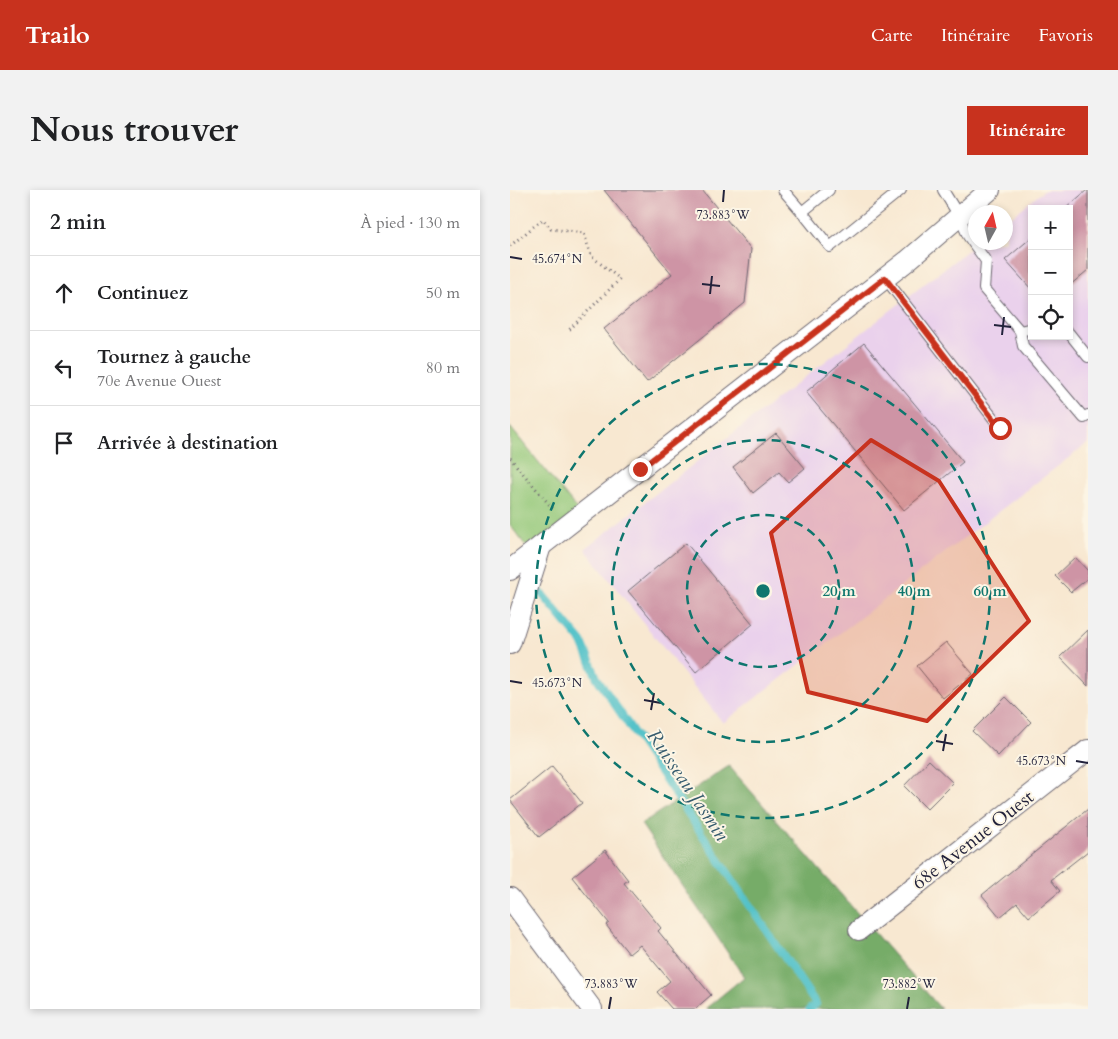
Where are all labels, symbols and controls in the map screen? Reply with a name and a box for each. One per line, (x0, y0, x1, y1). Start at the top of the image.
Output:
text: Trailo (25, 19, 90, 52)
text: Carte (871, 23, 913, 48)
text: Itinéraire (941, 23, 1010, 48)
text: Favoris (1038, 23, 1093, 48)
text: Nous trouver (30, 106, 238, 154)
button: Itinéraire (967, 106, 1088, 155)
north arrow (968, 205, 1013, 250)
map controls (1028, 205, 1073, 340)
button: + (1028, 205, 1073, 250)
text: 73.883°W (696, 207, 750, 223)
text: 2 min (50, 208, 106, 237)
text: À pied · 130 m (360, 212, 460, 234)
button: − (1028, 250, 1073, 295)
text: 45.674°N (532, 251, 583, 267)
icon: ahead (50, 279, 78, 307)
text: Continuez (97, 280, 188, 306)
text: 50 m (426, 282, 460, 304)
button: locate (1028, 295, 1073, 340)
text: Tournez à gauche (97, 344, 251, 370)
icon: left (50, 354, 78, 382)
text: 80 m (426, 357, 460, 379)
text: 70e Avenue Ouest (97, 370, 221, 392)
route start (989, 417, 1012, 440)
icon: arrive (50, 429, 78, 457)
text: Arrivée à destination (97, 430, 278, 456)
route end (629, 458, 652, 481)
text: 20 m (822, 581, 856, 601)
text: 40 m (897, 581, 931, 601)
text: 60 m (973, 581, 1007, 601)
centre of rings (754, 582, 772, 600)
text: 45.673°N (532, 675, 583, 691)
water label: Ruisseau Jasmin (641, 724, 735, 846)
text: 45.673°N (1016, 753, 1067, 769)
street label: 68e Avenue Ouest (907, 784, 1039, 896)
text: 73.883°W (584, 976, 638, 992)
text: 73.882°W (882, 976, 936, 992)

